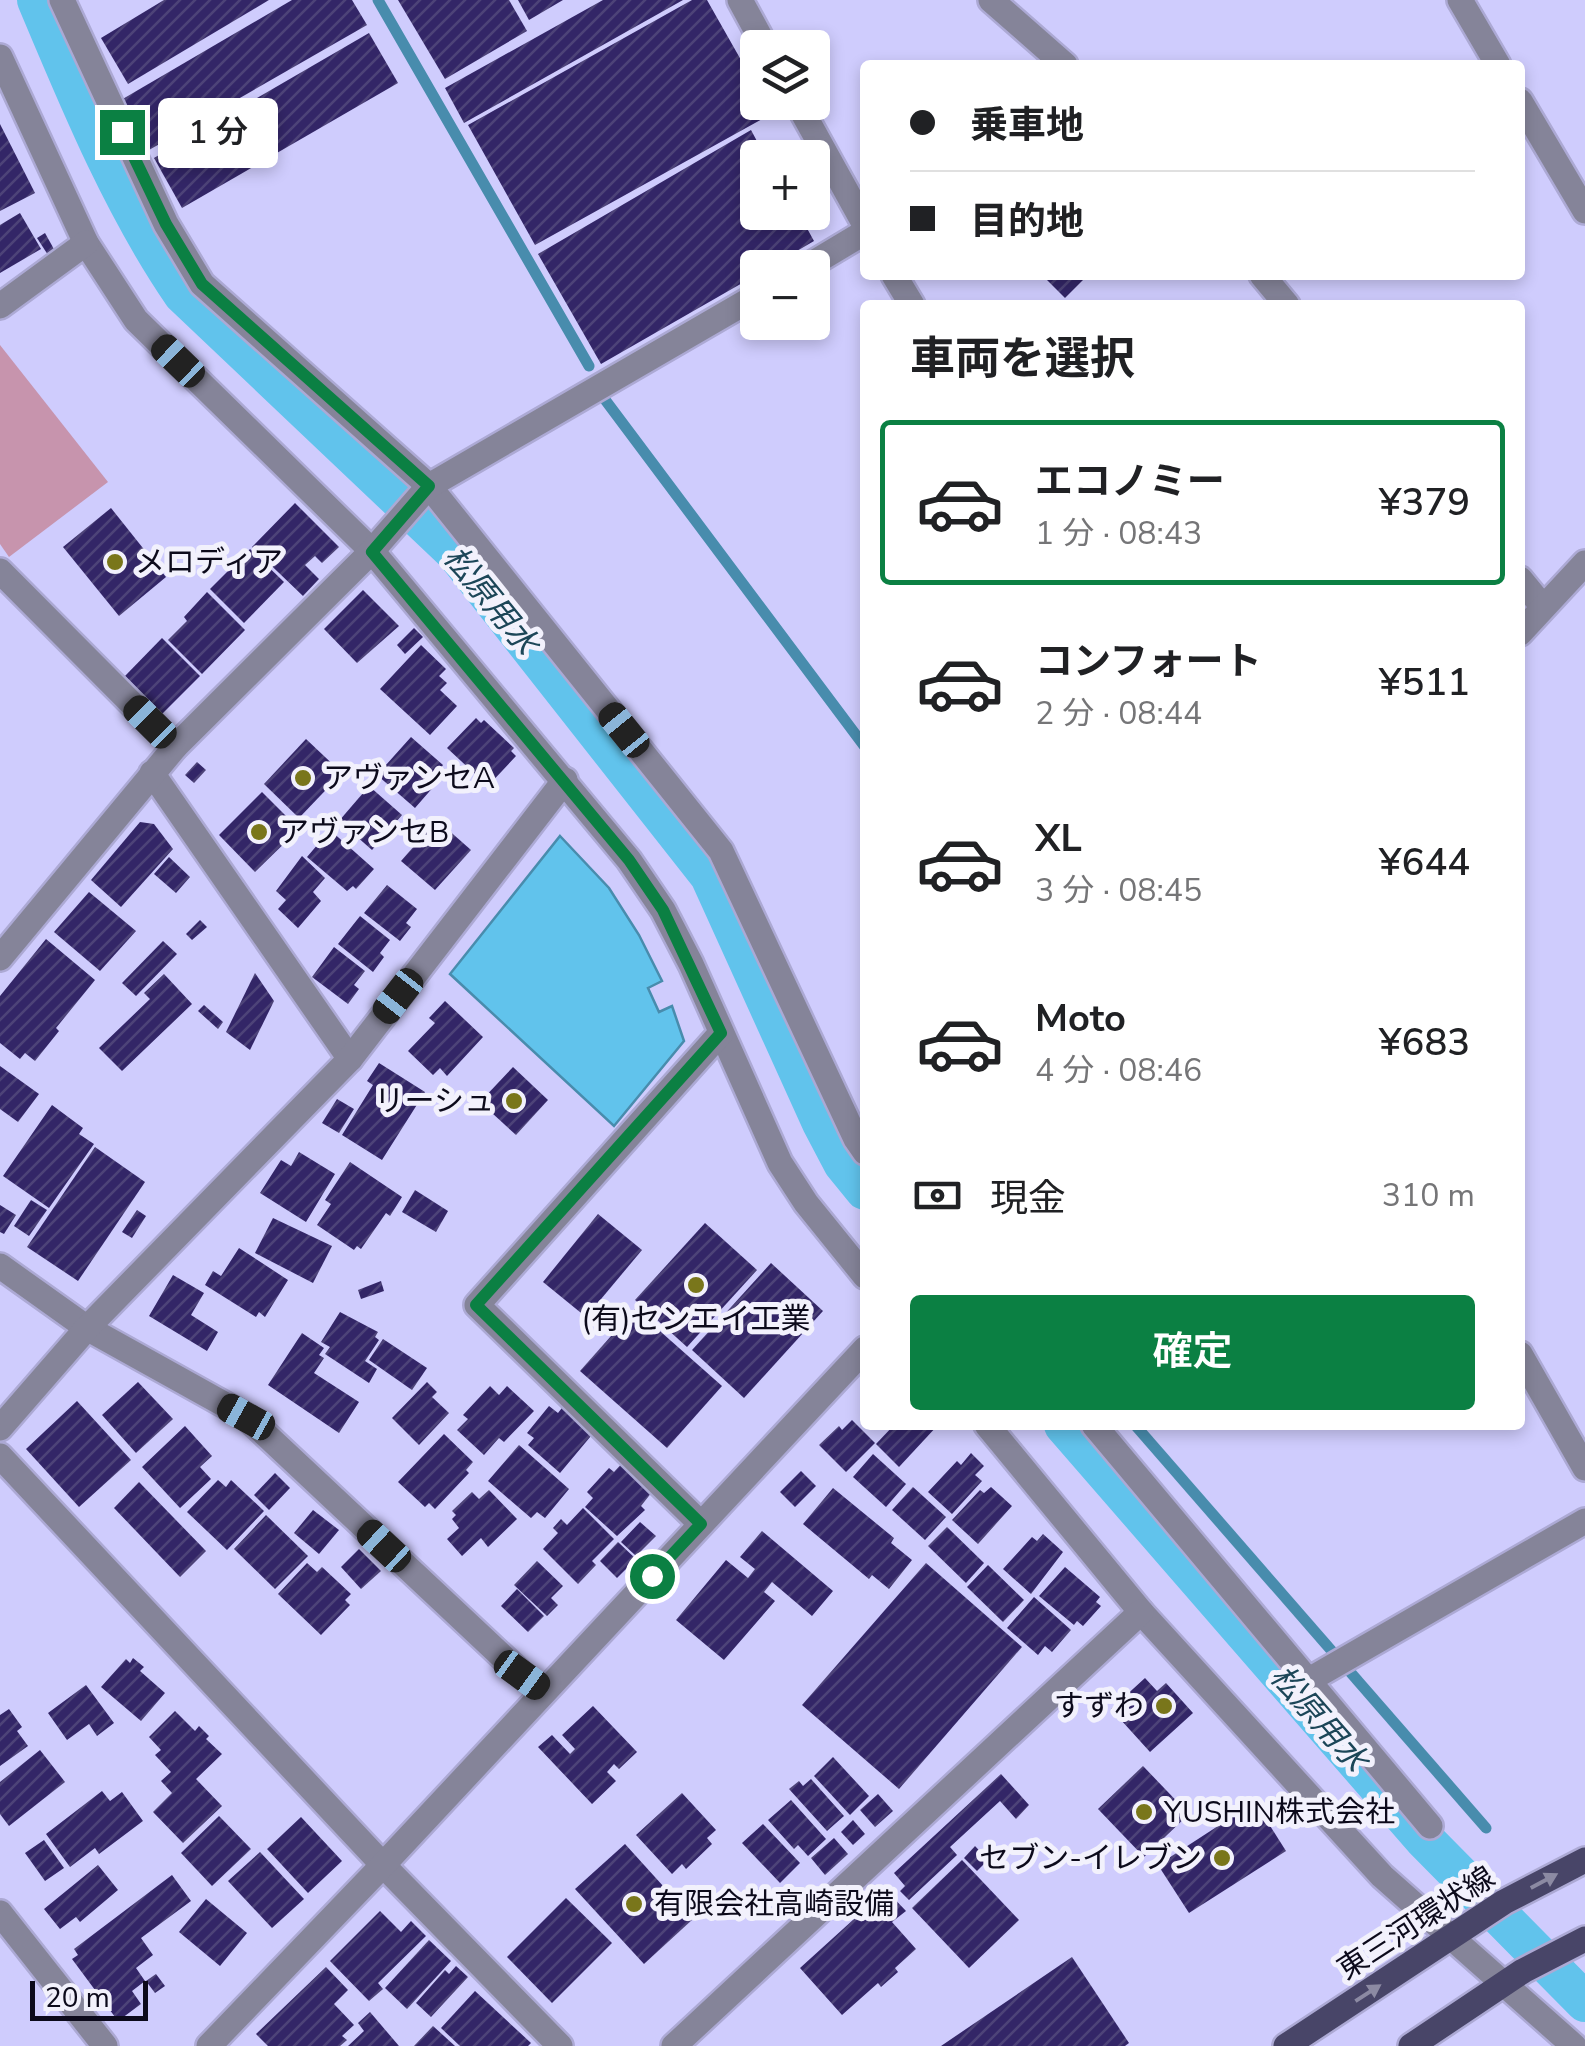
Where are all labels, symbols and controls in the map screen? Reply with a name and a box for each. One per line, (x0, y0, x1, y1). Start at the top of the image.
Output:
map controls (740, 30, 830, 340)
button: layers (740, 30, 830, 120)
callout: 1 分 (157, 97, 277, 167)
text: 乗車地 (970, 100, 1084, 151)
route end (100, 110, 145, 155)
text: 1 分 (188, 111, 248, 154)
button: + (740, 140, 830, 230)
text: 目的地 (970, 196, 1084, 247)
button: − (740, 250, 830, 340)
car (146, 329, 210, 393)
text: 車両を選択 (910, 329, 1135, 390)
text: エコノミー (1035, 456, 1225, 507)
icon: car (915, 458, 1005, 548)
text: ¥379 (1379, 477, 1470, 528)
text: 1 分 · 08:43 (1035, 512, 1202, 555)
water label: 松原用水 (434, 537, 549, 666)
place label: メロディア (135, 542, 283, 583)
marker: メロディア (104, 551, 126, 573)
text: コンフォート (1035, 636, 1262, 687)
icon: car (915, 638, 1005, 728)
text: ¥511 (1379, 657, 1470, 708)
car (118, 690, 182, 754)
text: 2 分 · 08:44 (1035, 692, 1202, 735)
car (593, 697, 655, 763)
place label: アヴァンセA (323, 758, 495, 799)
marker: アヴァンセA (292, 767, 314, 789)
place label: アヴァンセB (279, 812, 449, 853)
text: XL (1035, 813, 1082, 864)
icon: car (915, 818, 1005, 908)
marker: アヴァンセB (248, 821, 270, 843)
text: ¥644 (1379, 837, 1470, 888)
text: 3 分 · 08:45 (1035, 869, 1202, 912)
car (368, 963, 428, 1029)
text: Moto (1035, 993, 1126, 1044)
icon: car (915, 998, 1005, 1088)
text: ¥683 (1379, 1017, 1470, 1068)
text: 4 分 · 08:46 (1035, 1049, 1202, 1092)
place label: リーシュ (375, 1081, 494, 1122)
marker: リーシュ (503, 1090, 525, 1112)
icon: cash (910, 1168, 965, 1223)
text: 現金 (990, 1173, 1066, 1224)
text: 310 m (1382, 1174, 1475, 1217)
marker: (有)センエイ工業 (685, 1274, 707, 1296)
button: 確定 (910, 1295, 1475, 1410)
place label: (有)センエイ工業 (581, 1299, 811, 1340)
car (212, 1389, 280, 1445)
car (352, 1515, 416, 1577)
route start (630, 1554, 675, 1599)
car (489, 1645, 555, 1705)
water label: 松原用水 (1260, 1656, 1379, 1783)
place label: すずわ (1054, 1686, 1144, 1727)
marker: すずわ (1153, 1695, 1175, 1717)
place label: YUSHIN株式会社 (1163, 1792, 1395, 1833)
marker: YUSHIN株式会社 (1133, 1801, 1155, 1823)
place label: セブン-イレブン (979, 1838, 1202, 1879)
marker: セブン-イレブン (1211, 1847, 1233, 1869)
street label: 東三河環状線 (1330, 1857, 1503, 1990)
one-way arrow (1530, 1873, 1559, 1890)
place label: 有限会社高崎設備 (654, 1884, 894, 1925)
marker: 有限会社高崎設備 (623, 1893, 645, 1915)
scale bar (30, 1976, 148, 2020)
text: 20 m (45, 1979, 110, 2017)
one-way arrow (1354, 1984, 1381, 2002)

